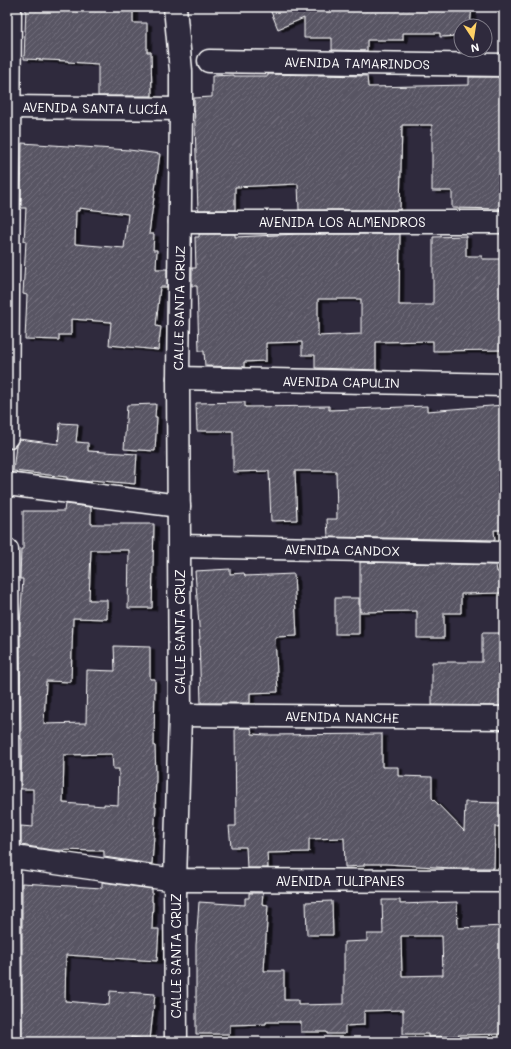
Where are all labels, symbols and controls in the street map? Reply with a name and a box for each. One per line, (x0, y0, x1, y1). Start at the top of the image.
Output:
north arrow (453, 18, 493, 58)
text: N (470, 40, 481, 56)
street label: AVENIDA TAMARINDOS (284, 53, 430, 72)
street label: AVENIDA SANTA LUCÍA (22, 98, 168, 117)
street label: AVENIDA LOS ALMENDROS (259, 213, 425, 230)
street label: CALLE SANTA CRUZ (169, 245, 188, 371)
street label: AVENIDA CAPULIN (282, 372, 400, 391)
street label: AVENIDA CANDOX (284, 540, 400, 559)
street label: CALLE SANTA CRUZ (171, 569, 188, 694)
street label: AVENIDA NANCHE (285, 707, 399, 726)
street label: AVENIDA TULIPANES (276, 872, 404, 889)
street label: CALLE SANTA CRUZ (167, 893, 184, 1018)

